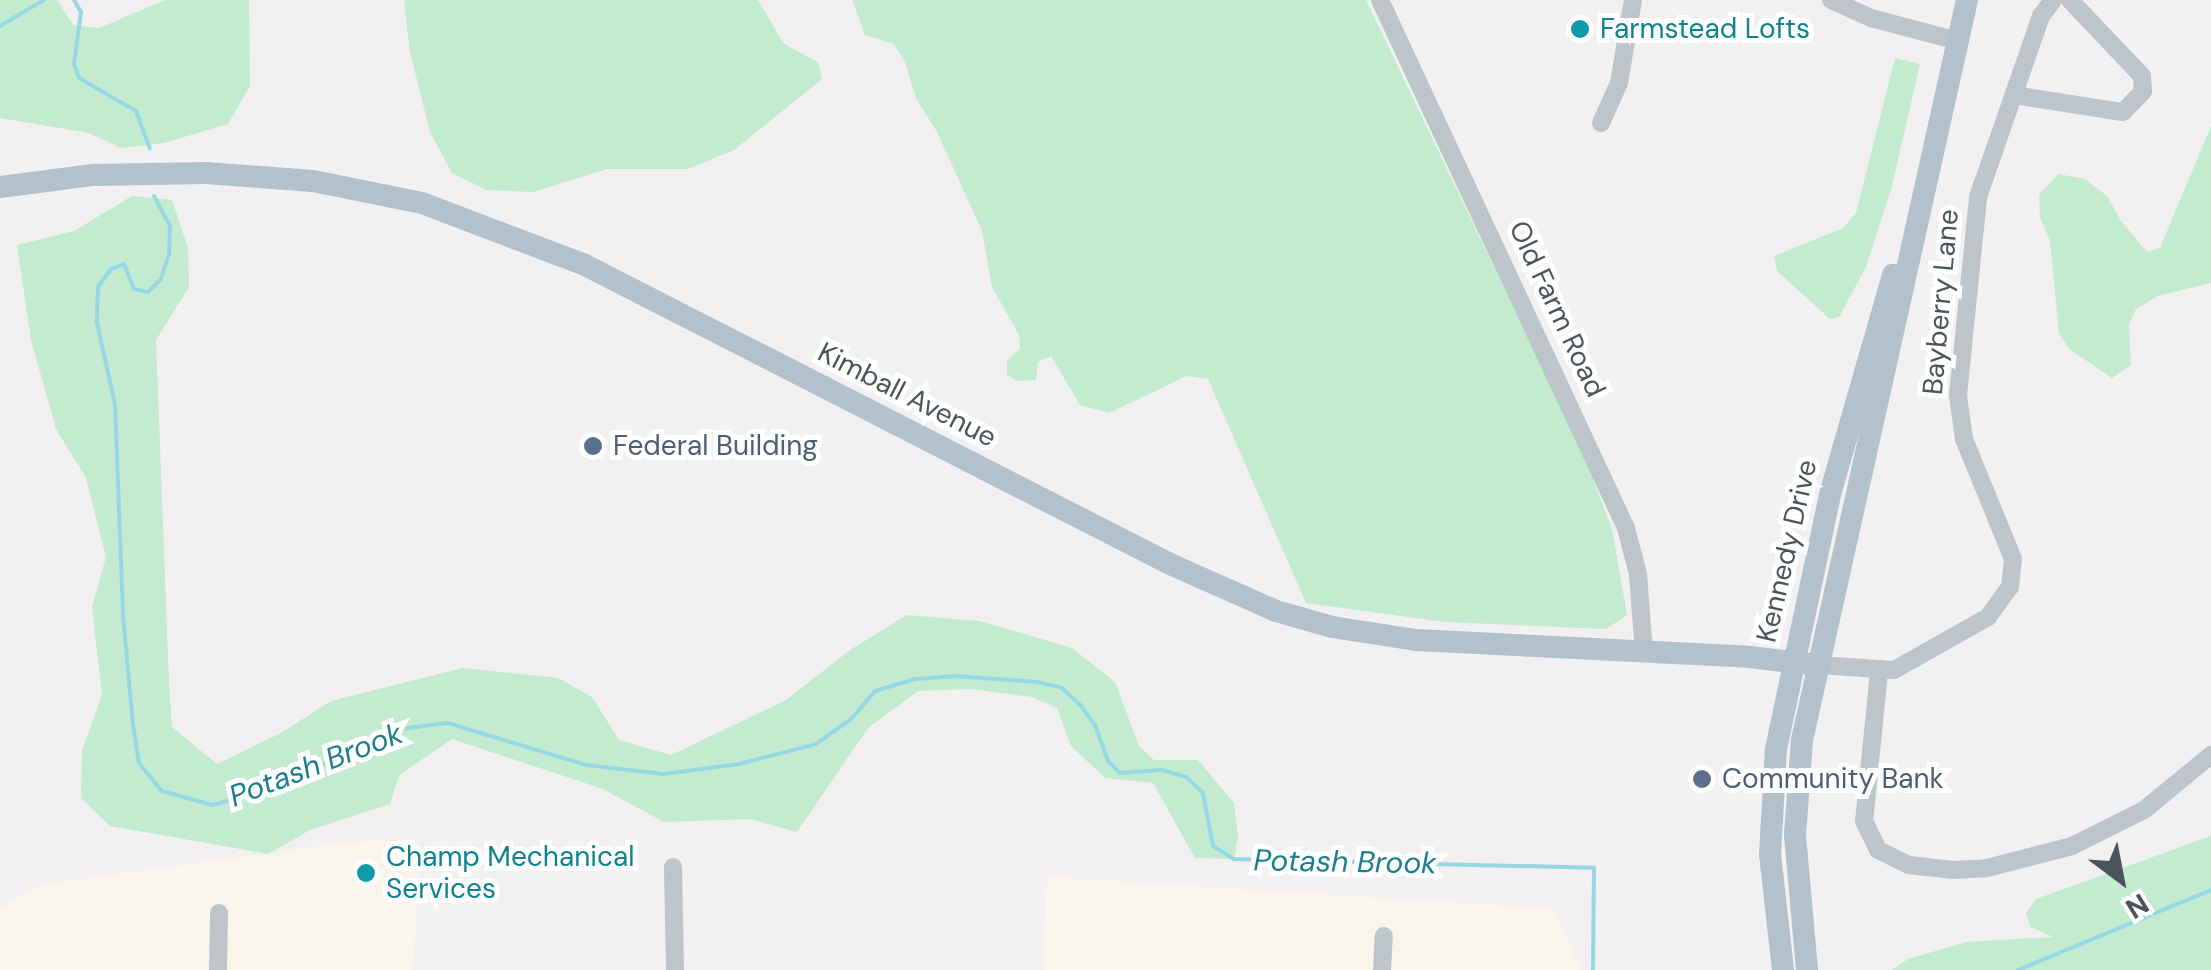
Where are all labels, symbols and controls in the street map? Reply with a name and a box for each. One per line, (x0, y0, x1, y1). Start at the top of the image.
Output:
place label: Farmstead Lofts (1600, 12, 1810, 46)
marker: Farmstead Lofts (1569, 18, 1591, 40)
street label: Bayberry Lane (1916, 208, 1966, 396)
street label: Old Farm Road (1502, 216, 1612, 402)
street label: Kimball Avenue (812, 336, 1002, 454)
place label: Federal Building (613, 429, 818, 463)
marker: Federal Building (582, 435, 604, 457)
street label: Kennedy Drive (1750, 456, 1824, 646)
water label: Potash Brook (224, 715, 408, 815)
place label: Community Bank (1722, 762, 1944, 796)
marker: Community Bank (1691, 768, 1713, 790)
north arrow (2071, 830, 2171, 930)
place label: Champ Mechanical Services (386, 840, 634, 906)
water label: Potash Brook (1253, 842, 1437, 882)
marker: Champ Mechanical Services (355, 862, 377, 884)
text: N (2119, 885, 2156, 927)

